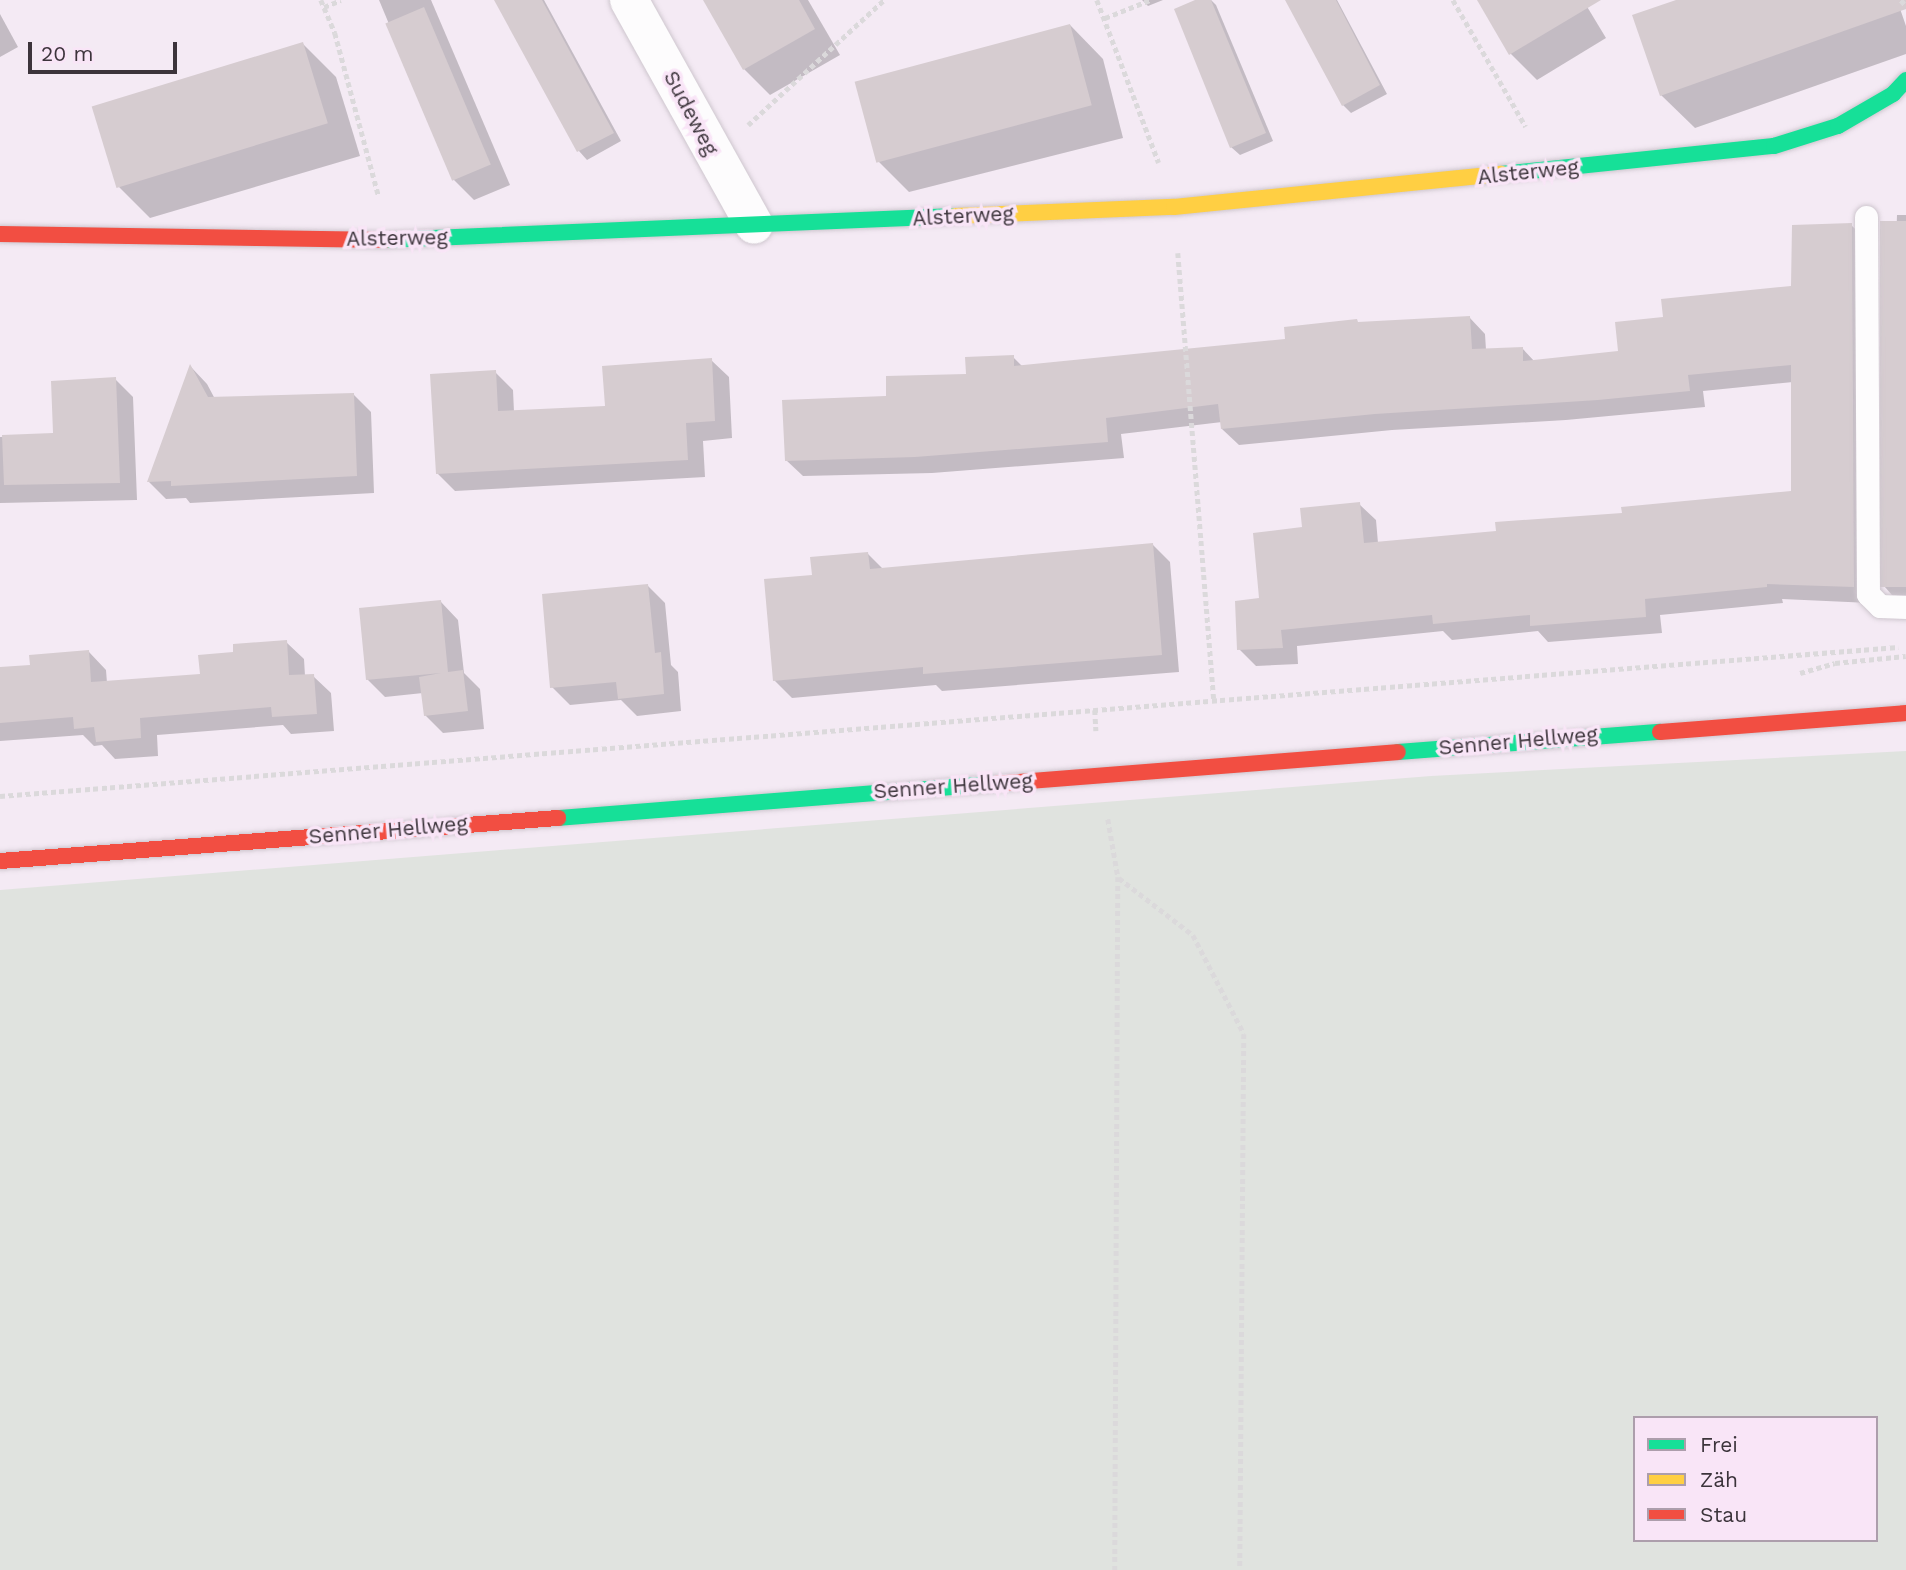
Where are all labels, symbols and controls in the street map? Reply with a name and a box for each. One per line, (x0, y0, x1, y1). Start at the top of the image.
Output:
scale bar (32, 28, 180, 72)
text: 20 m (41, 41, 93, 66)
street label: Sudeweg (658, 67, 724, 159)
street label: Alsterweg (1476, 154, 1580, 190)
street label: Alsterweg (912, 201, 1014, 231)
street label: Alsterweg (346, 225, 448, 251)
street label: Senner Hellweg (1437, 721, 1599, 761)
street label: Senner Hellweg (872, 768, 1034, 804)
street label: Senner Hellweg (307, 810, 469, 850)
legend (1633, 1416, 1878, 1542)
text: Frei (1700, 1432, 1738, 1457)
text: Zäh (1700, 1467, 1738, 1492)
text: Stau (1700, 1502, 1747, 1527)

